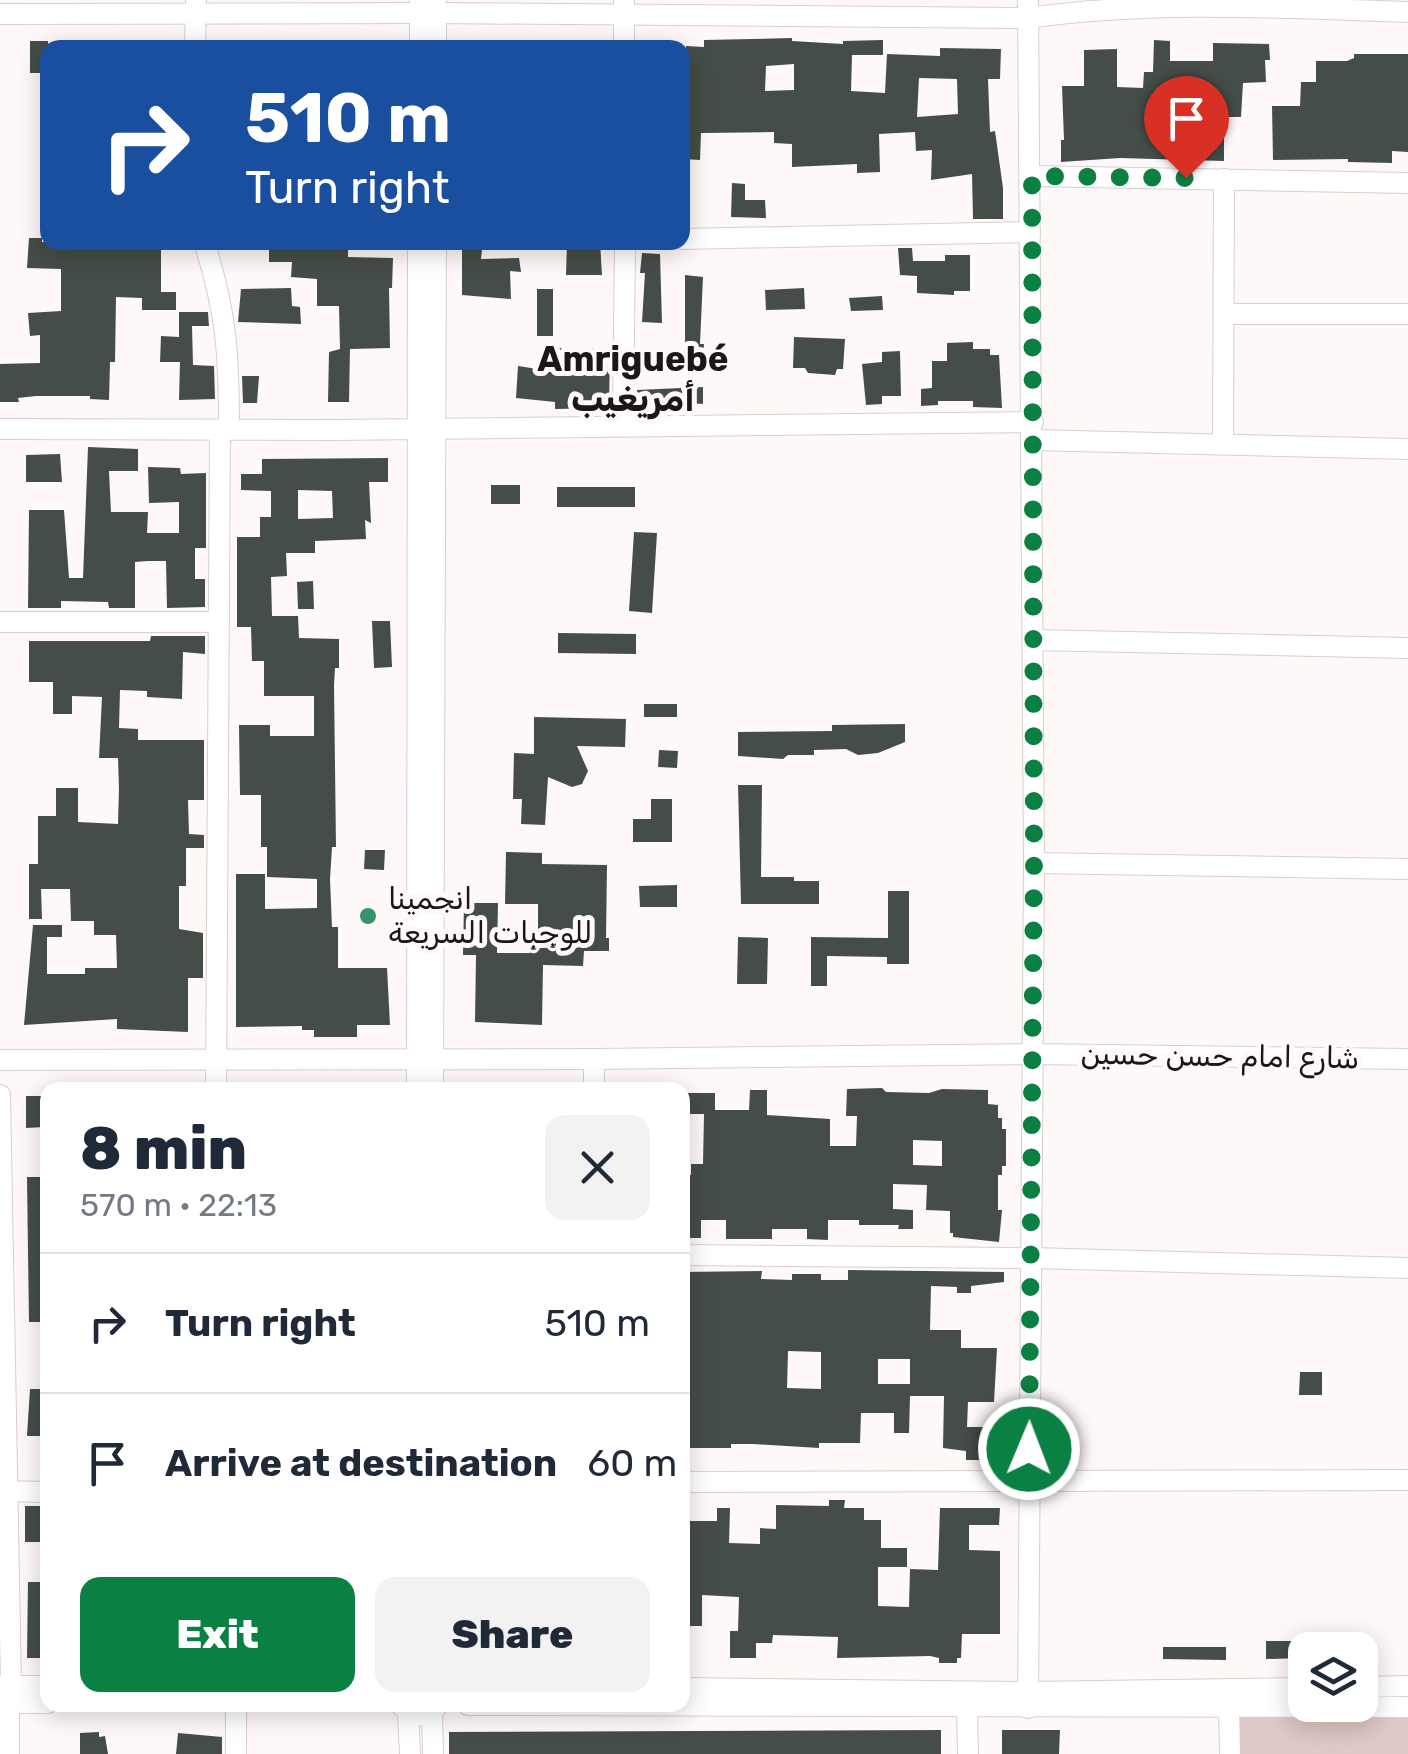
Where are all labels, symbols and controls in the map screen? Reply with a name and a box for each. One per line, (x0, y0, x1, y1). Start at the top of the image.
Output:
pin (1144, 76, 1229, 179)
text: 510 m (245, 77, 451, 160)
icon: right (80, 80, 210, 210)
icon: arrive (1159, 91, 1214, 146)
text: Turn right (245, 161, 449, 214)
district label: Amriguebé أمريغيب (537, 338, 729, 420)
place label: انجمينا للوجبات السريعة (388, 881, 593, 951)
marker: انجمينا للوجبات السريعة (357, 905, 379, 927)
street label: شارع امام حسن حسين (1080, 1036, 1360, 1078)
text: 8 min (80, 1113, 247, 1184)
button: close (545, 1115, 650, 1220)
text: 570 m · 22:13 (80, 1186, 277, 1224)
icon: right (80, 1296, 135, 1351)
text: Turn right (165, 1300, 356, 1346)
text: 510 m (545, 1300, 650, 1346)
position arrow (977, 1397, 1081, 1501)
icon: arrive (80, 1436, 135, 1491)
text: Arrive at destination (165, 1440, 557, 1486)
text: 60 m (587, 1440, 677, 1486)
button: Exit (80, 1577, 355, 1692)
button: Share (375, 1577, 650, 1692)
map controls (1288, 1632, 1378, 1722)
button: layers (1288, 1632, 1378, 1722)

